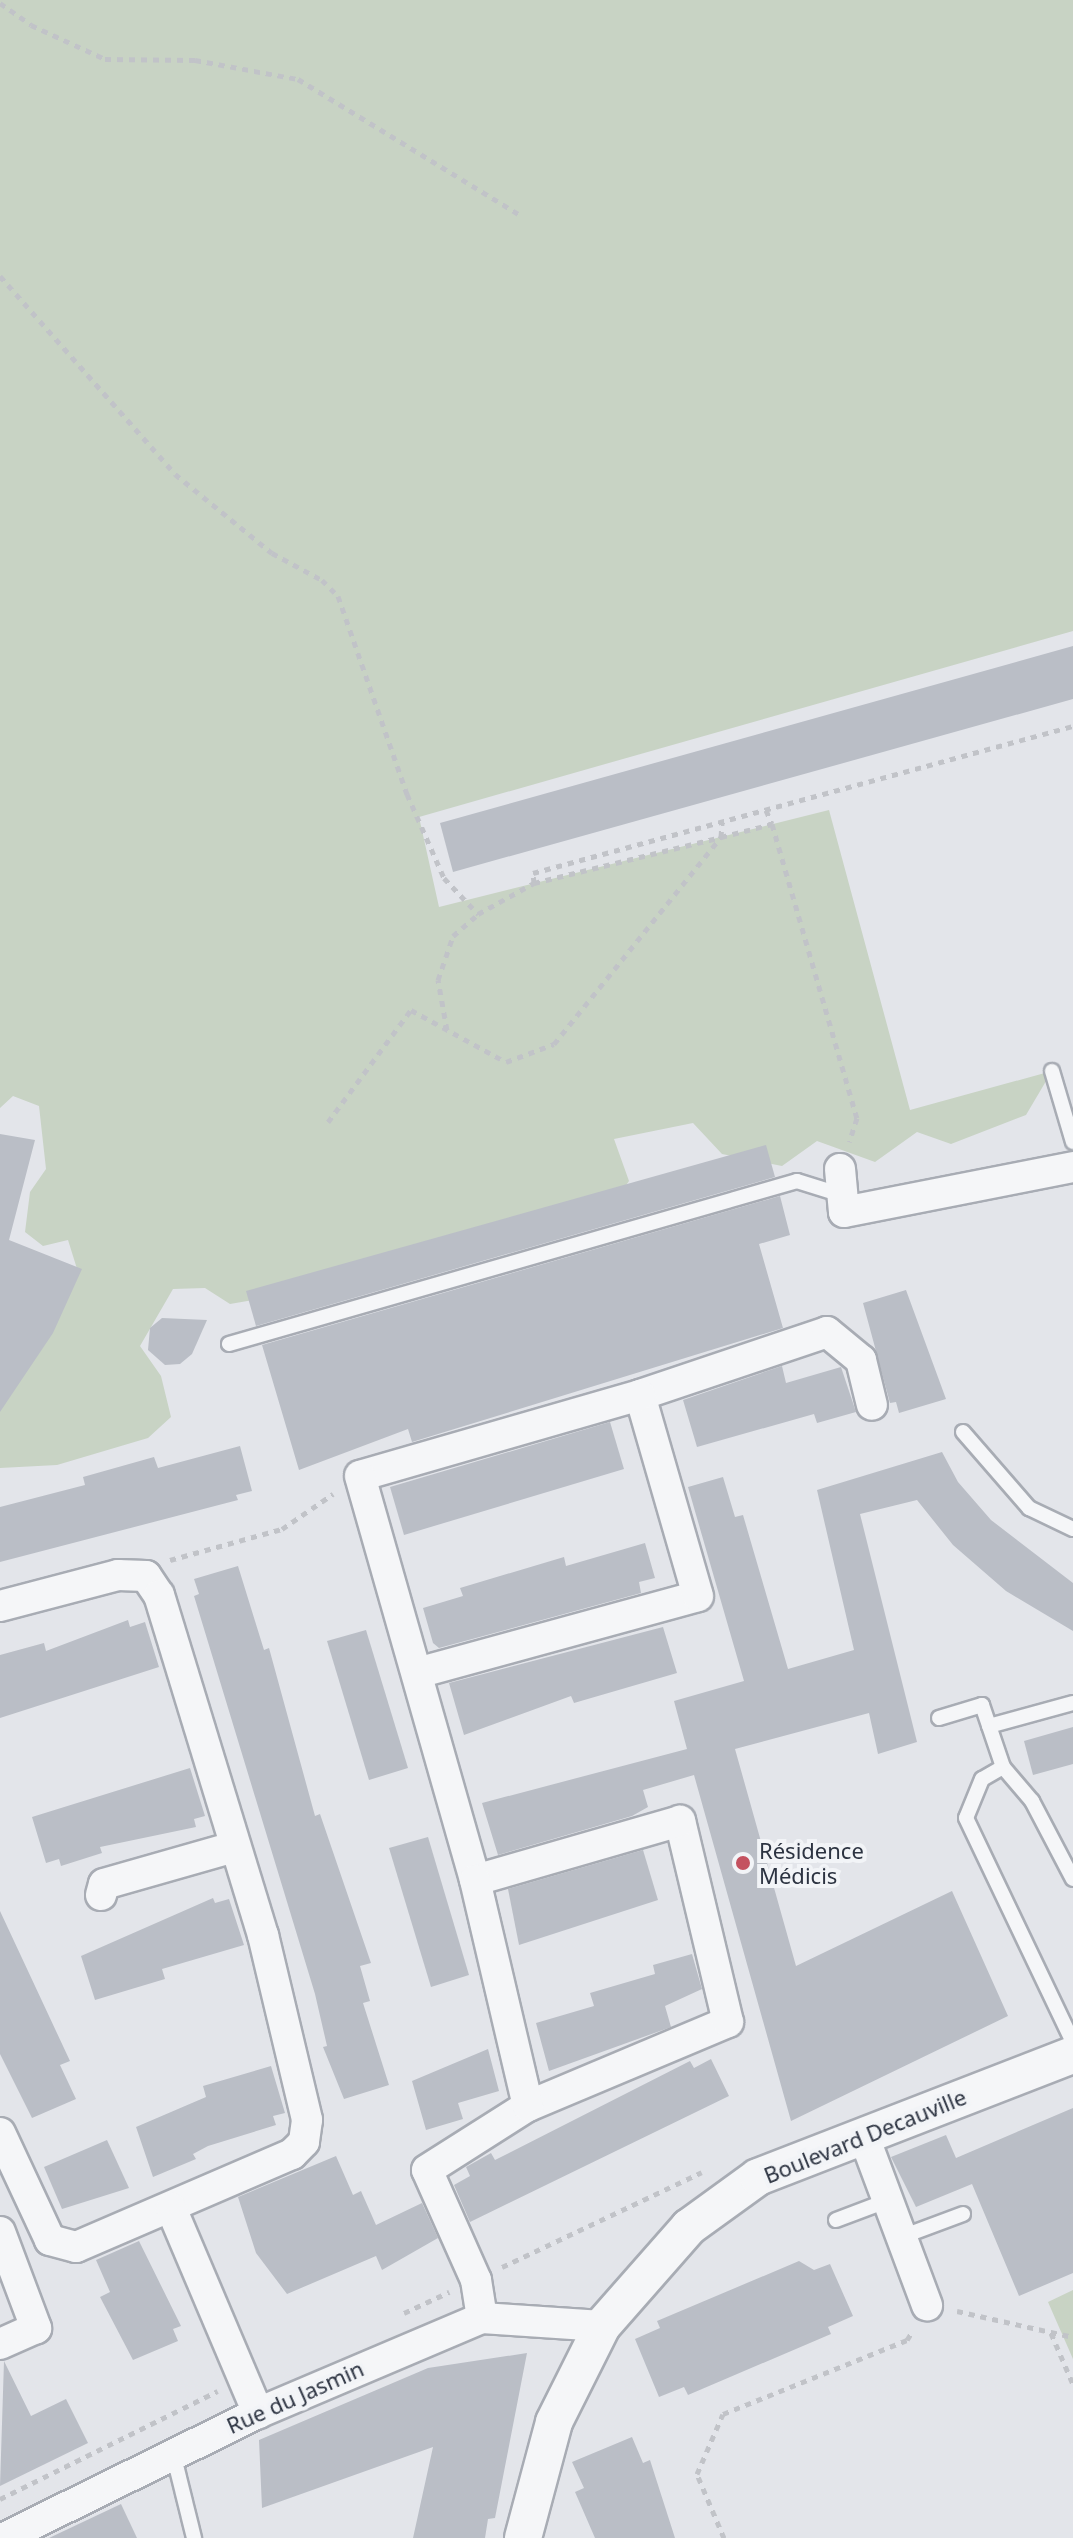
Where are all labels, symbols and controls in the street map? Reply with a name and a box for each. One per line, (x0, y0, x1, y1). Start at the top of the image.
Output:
place label: Résidence Médicis (759, 1837, 864, 1888)
marker: Résidence Médicis (734, 1854, 752, 1872)
street label: Boulevard Decauville (760, 2083, 970, 2189)
street label: Rue du Jasmin (222, 2355, 368, 2439)

